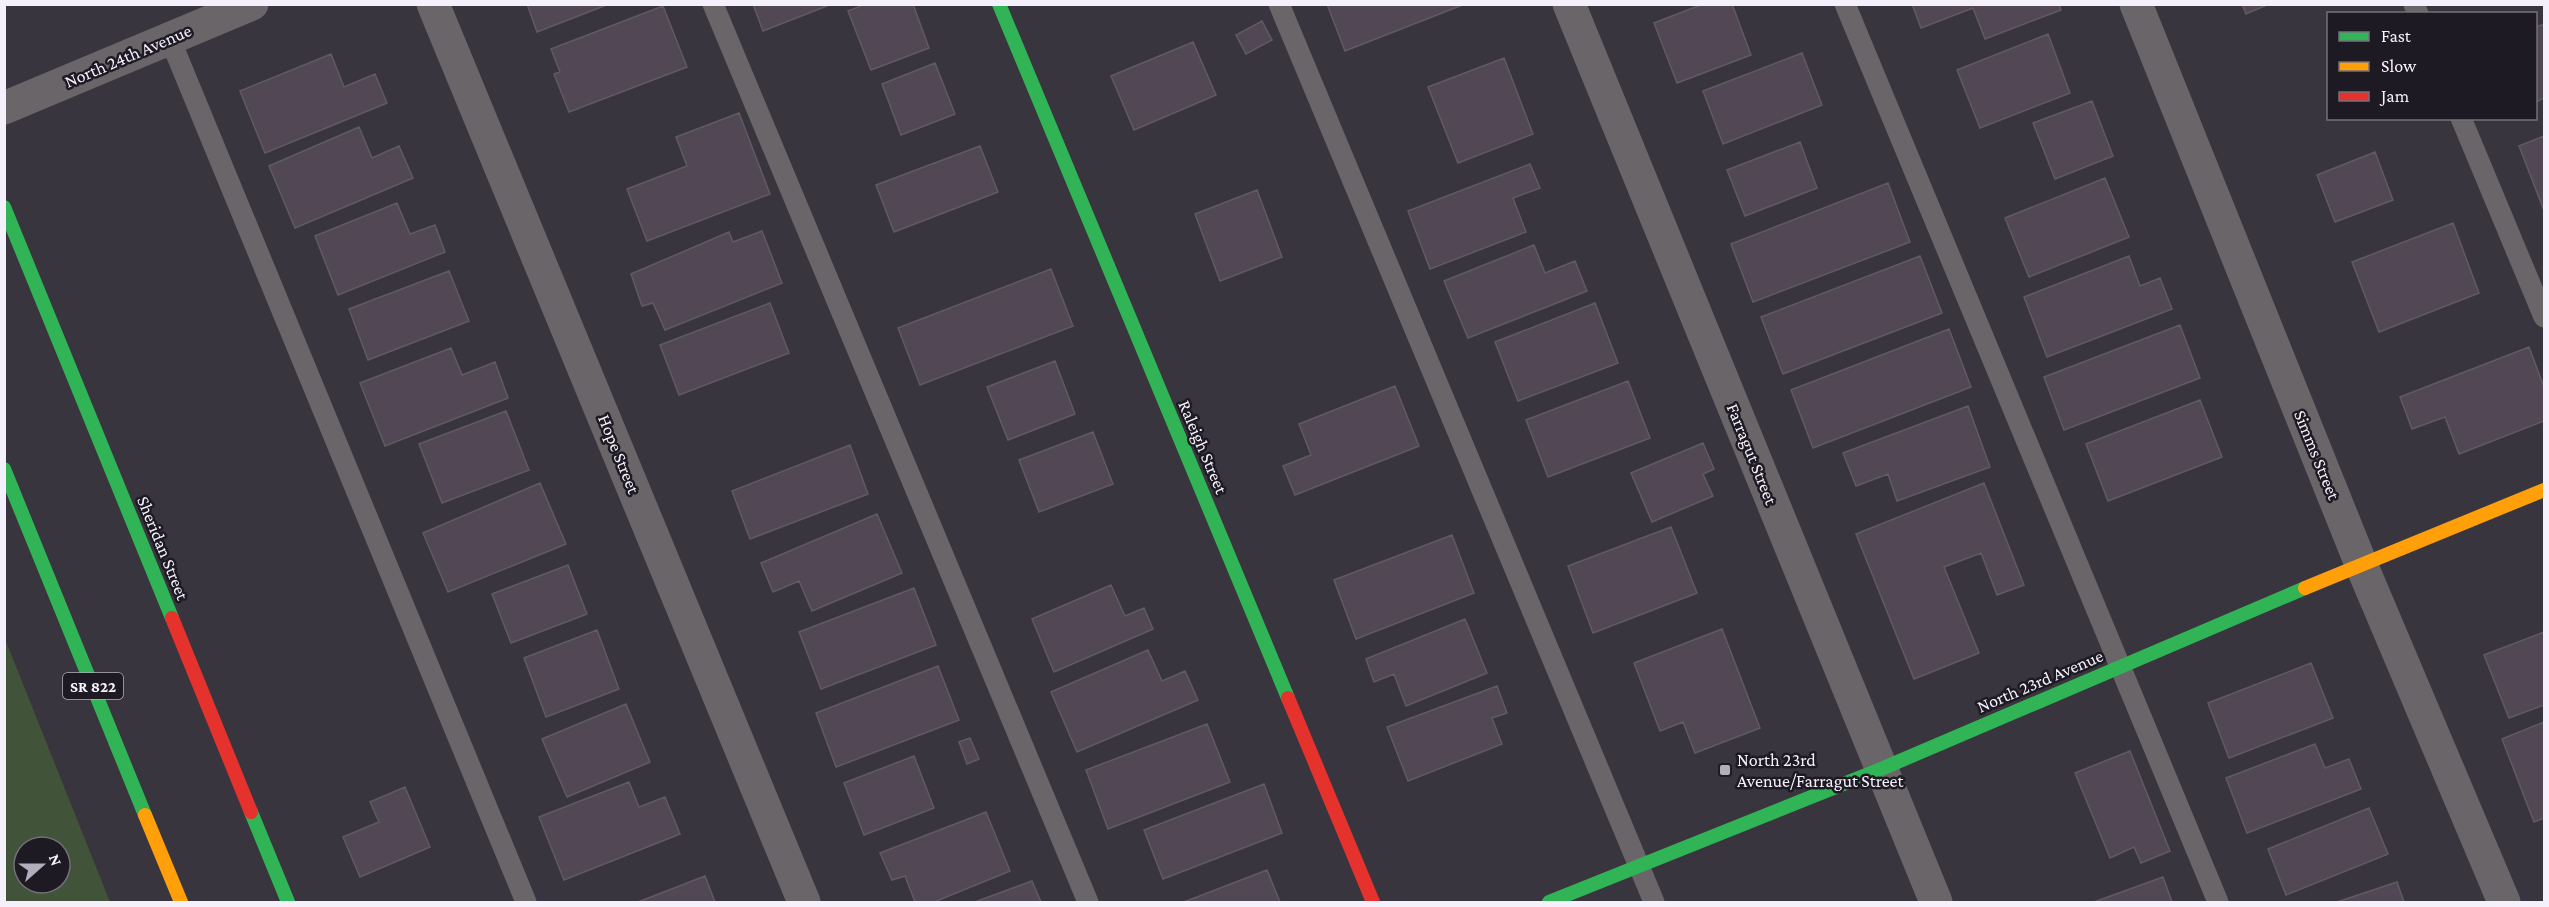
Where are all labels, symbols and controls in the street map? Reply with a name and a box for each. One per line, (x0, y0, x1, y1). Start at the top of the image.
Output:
legend (2327, 12, 2537, 120)
street label: North 24th Avenue (62, 20, 195, 92)
text: Fast (2381, 26, 2412, 46)
text: Slow (2381, 56, 2417, 76)
text: Jam (2379, 86, 2410, 106)
street label: Raleigh Street (1174, 397, 1232, 498)
street label: Farragut Street (1723, 400, 1782, 508)
street label: Simms Street (2290, 407, 2344, 504)
street label: Hope Street (594, 411, 644, 497)
street label: Sheridan Street (133, 493, 193, 604)
street label: North 23rd Avenue (1974, 645, 2106, 717)
road number: SR 822 (63, 673, 123, 699)
place label: North 23rd Avenue/Farragut Street (1737, 750, 1904, 791)
marker: North 23rd Avenue/Farragut Street (1718, 763, 1732, 777)
north arrow (12, 835, 72, 895)
text: N (46, 852, 65, 868)

